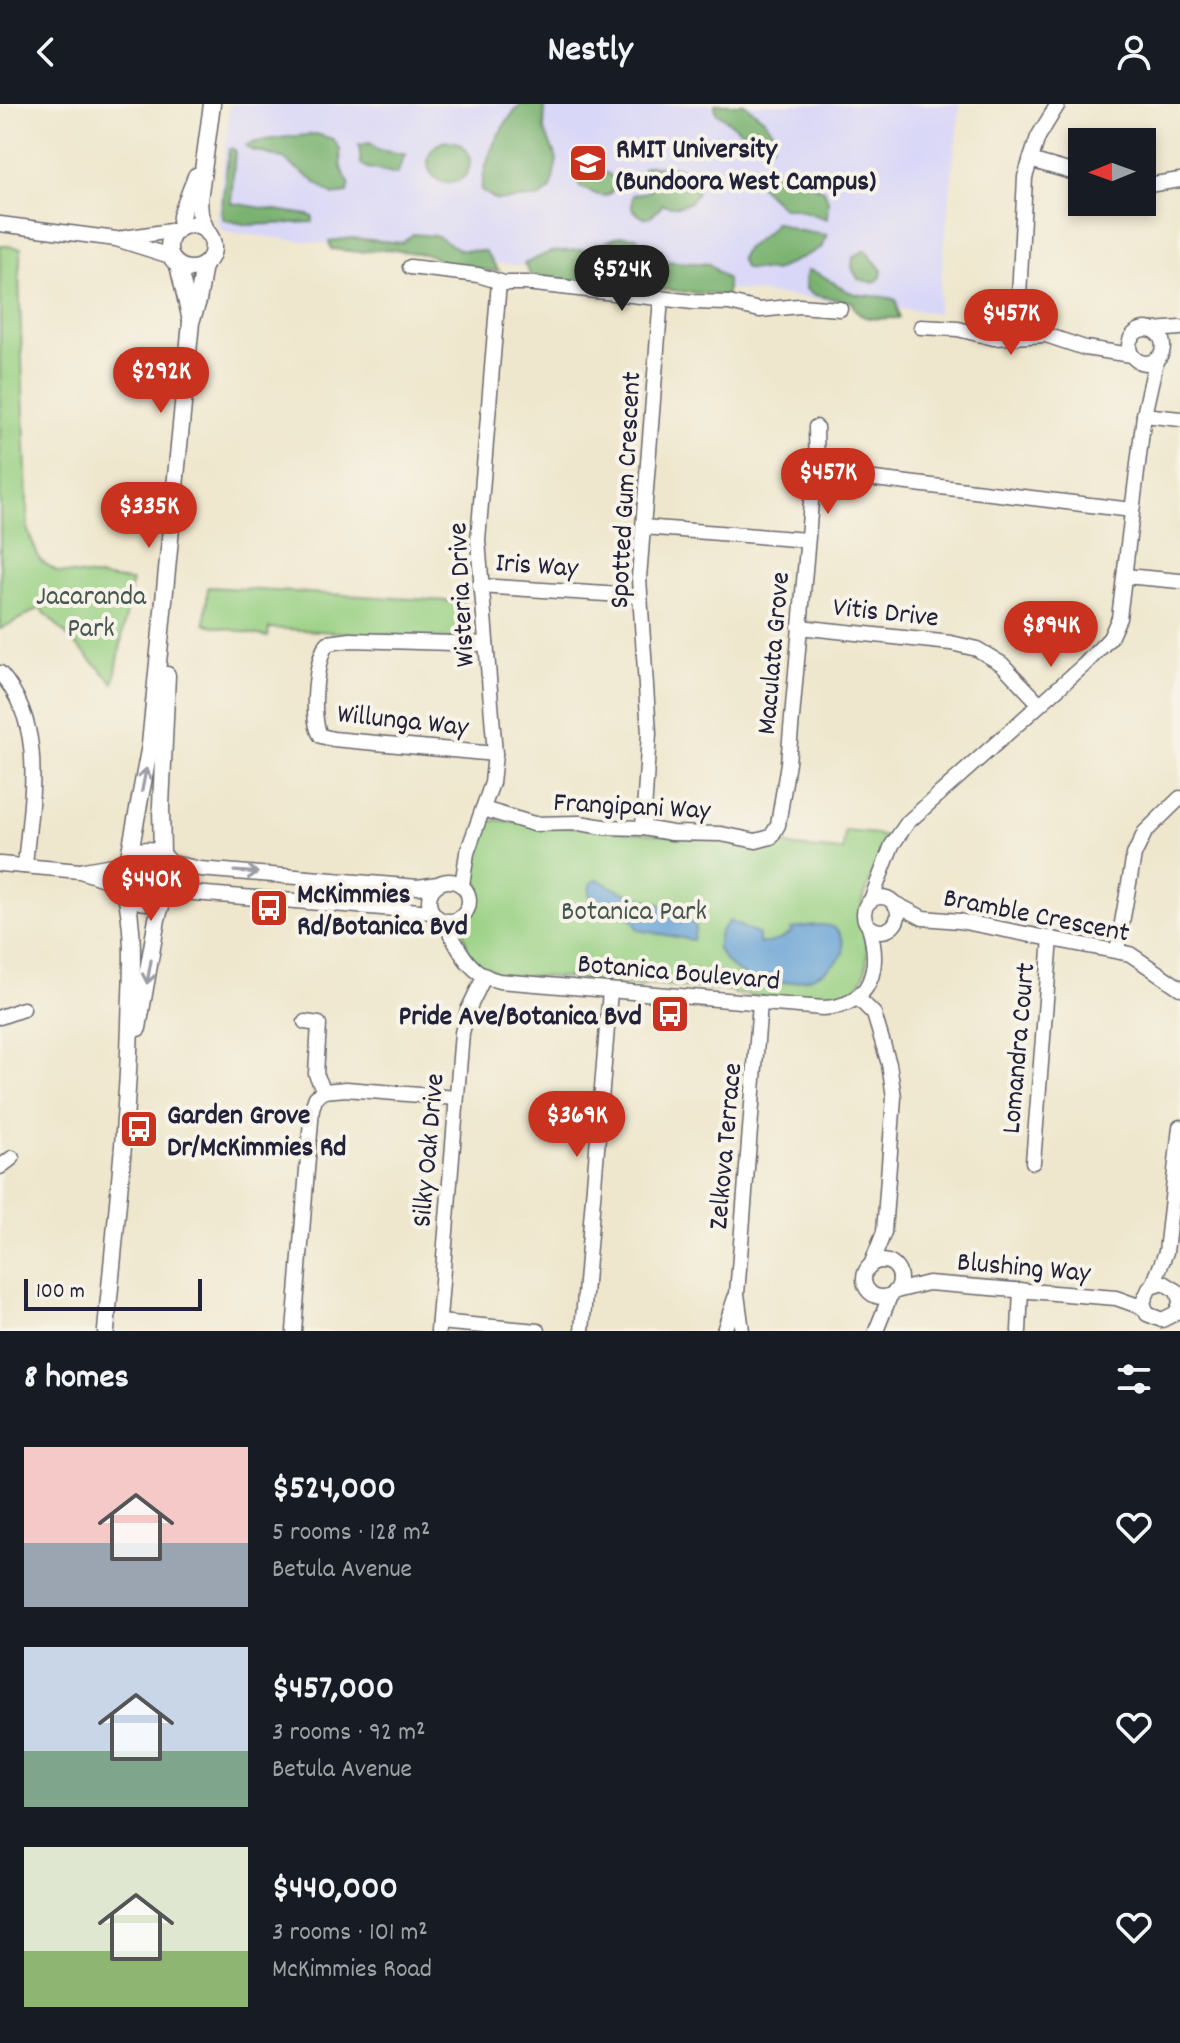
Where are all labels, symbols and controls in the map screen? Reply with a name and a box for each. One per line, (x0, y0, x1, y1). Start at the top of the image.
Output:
text: Nestly (547, 26, 633, 78)
icon: back (24, 30, 68, 74)
icon: person (1112, 30, 1156, 74)
north arrow (1068, 128, 1156, 216)
map controls (1068, 128, 1156, 216)
place label: RMIT University (Bundoora West Campus) (616, 132, 876, 204)
school or university icon: RMIT University (Bundoora West Campus) (567, 142, 609, 184)
pin: $524K (566, 245, 678, 313)
text: $524K (592, 252, 652, 289)
pin: $457K (955, 289, 1067, 357)
text: $457K (982, 296, 1040, 333)
pin: $292K (105, 347, 217, 415)
text: $292K (131, 354, 191, 391)
street label: Spotted Gum Crescent (602, 371, 654, 610)
pin: $457K (772, 448, 884, 516)
text: $457K (799, 455, 857, 492)
pin: $335K (93, 482, 205, 550)
text: $335K (119, 489, 179, 526)
street label: Wisteria Drive (440, 521, 488, 668)
street label: Iris Way (494, 545, 580, 591)
street label: Maculata Grove (749, 570, 803, 737)
park label: Jacaranda Park (36, 579, 147, 651)
street label: Vitis Drive (831, 590, 940, 640)
pin: $894K (995, 601, 1107, 669)
text: $894K (1022, 608, 1080, 645)
street label: Willunga Way (335, 696, 471, 750)
one-way arrow (137, 768, 152, 793)
street label: Frangipani Way (552, 785, 712, 833)
pin: $440K (95, 855, 207, 923)
text: $440K (121, 862, 181, 899)
one-way arrow (232, 865, 259, 880)
place label: McKimmies Rd/Botanica Bvd (297, 877, 468, 949)
street label: Bramble Crescent (940, 880, 1132, 956)
bus stop icon: McKimmies Rd/Botanica Bvd (248, 887, 290, 929)
park label: Botanica Park (561, 894, 707, 934)
street label: Botanica Boulevard (576, 946, 782, 1004)
one-way arrow (140, 959, 155, 985)
street label: Lomandra Court (994, 961, 1048, 1136)
bus stop icon: Pride Ave/Botanica Bvd (649, 993, 691, 1035)
place label: Pride Ave/Botanica Bvd (399, 999, 642, 1039)
street label: Zelkova Terrace (701, 1061, 755, 1232)
street label: Silky Oak Drive (404, 1072, 458, 1229)
pin: $369K (521, 1091, 633, 1159)
place label: Garden Grove Dr/McKimmies Rd (167, 1098, 346, 1170)
text: $369K (546, 1098, 608, 1135)
bus stop icon: Garden Grove Dr/McKimmies Rd (118, 1108, 160, 1150)
street label: Blushing Way (955, 1244, 1093, 1296)
scale bar (24, 1275, 202, 1311)
text: 100 m (36, 1277, 85, 1308)
text: 8 homes (24, 1355, 129, 1404)
icon: filters (1112, 1357, 1156, 1401)
text: $524,000 (272, 1466, 396, 1515)
icon: home (88, 1479, 184, 1575)
icon: heart (1112, 1505, 1156, 1549)
text: 5 rooms · 128 m² (272, 1515, 430, 1552)
text: Betula Avenue (272, 1552, 412, 1589)
text: $457,000 (272, 1666, 394, 1715)
icon: home (88, 1679, 184, 1775)
icon: heart (1112, 1705, 1156, 1749)
text: 3 rooms · 92 m² (272, 1715, 426, 1752)
text: Betula Avenue (272, 1752, 412, 1789)
text: $440,000 (272, 1866, 398, 1915)
icon: home (88, 1879, 184, 1975)
icon: heart (1112, 1905, 1156, 1949)
text: 3 rooms · 101 m² (272, 1915, 428, 1952)
text: McKimmies Road (272, 1952, 432, 1989)

